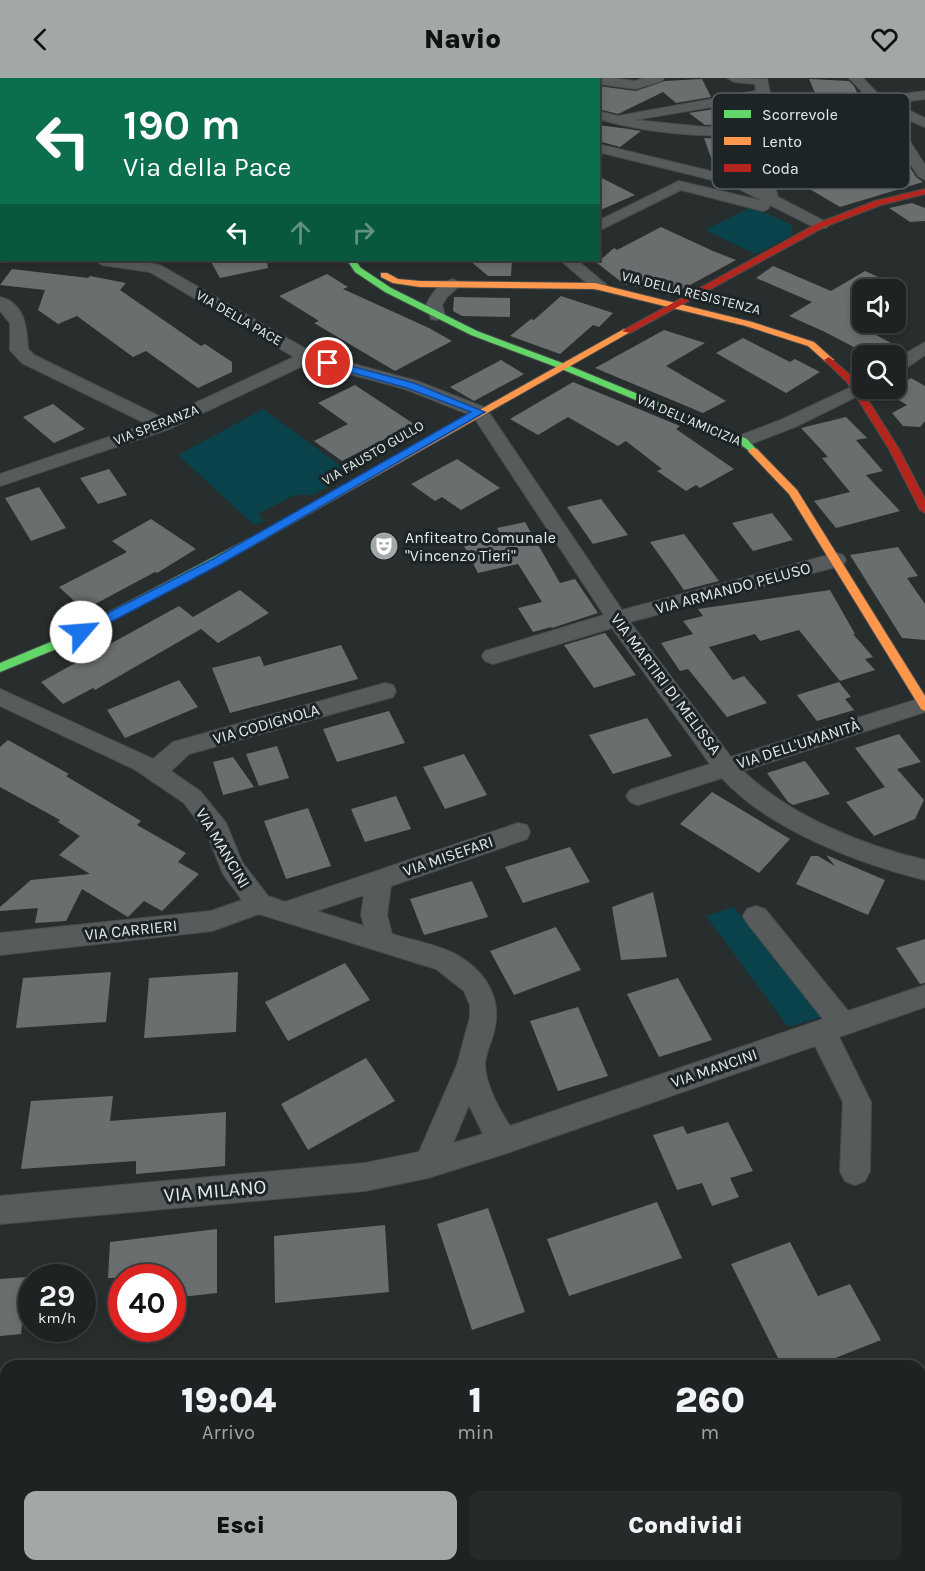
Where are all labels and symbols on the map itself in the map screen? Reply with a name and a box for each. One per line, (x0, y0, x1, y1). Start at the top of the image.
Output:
legend (712, 93, 910, 189)
text: Scorrevole (762, 105, 838, 124)
text: Lento (762, 132, 802, 151)
text: Coda (762, 159, 799, 178)
street label: VIA DELLA RESISTENZA (620, 267, 762, 319)
street label: VIA DELLA PACE (193, 287, 285, 349)
pin (302, 337, 353, 388)
street label: VIA DELL'AMICIZIA (634, 390, 744, 450)
street label: VIA SPERANZA (111, 401, 201, 449)
street label: VIA FAUSTO GULLO (319, 417, 427, 489)
place label: Anfiteatro Comunale "Vincenzo Tieri" (405, 528, 556, 565)
theatre icon: Anfiteatro Comunale "Vincenzo Tieri" (368, 530, 400, 562)
street label: VIA ARMANDO PELUSO (653, 558, 813, 618)
position arrow (49, 600, 113, 664)
street label: VIA MARTIRI DI MELISSA (607, 610, 725, 758)
street label: VIA CODIGNOLA (211, 700, 321, 748)
street label: VIA DELL'UMANITÀ (734, 715, 862, 773)
street label: VIA MANCINI (192, 805, 254, 891)
street label: VIA MISEFARI (400, 832, 496, 880)
street label: VIA CARRIERI (84, 916, 178, 944)
street label: VIA MANCINI (668, 1044, 760, 1092)
street label: VIA MILANO (163, 1175, 267, 1207)
speed limit sign: 40 (108, 1264, 186, 1342)

